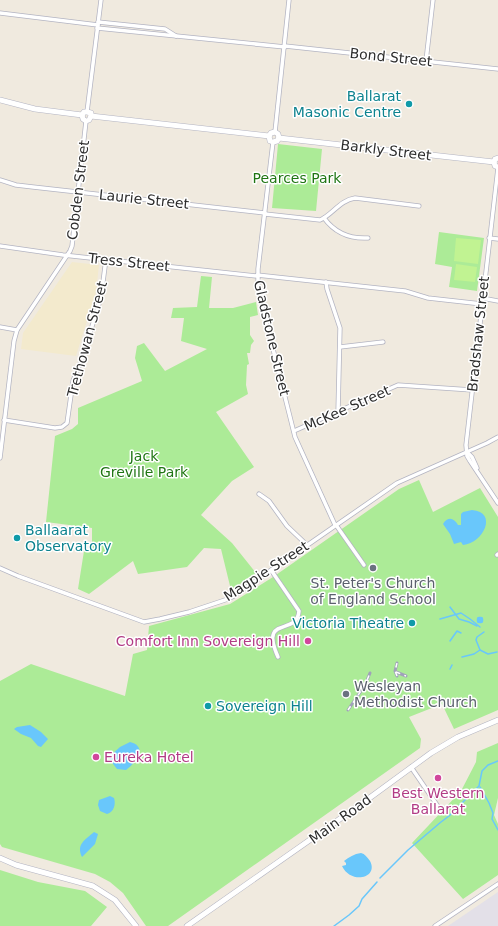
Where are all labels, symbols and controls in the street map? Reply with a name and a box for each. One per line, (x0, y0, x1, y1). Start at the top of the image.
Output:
street label: Bond Street (349, 45, 434, 69)
place label: Ballarat Masonic Centre (293, 88, 402, 120)
marker: Ballarat Masonic Centre (404, 99, 414, 109)
street label: Barkly Street (340, 137, 433, 164)
street label: Cobden Street (64, 139, 92, 241)
park label: Pearces Park (253, 170, 342, 186)
street label: Laurie Street (98, 186, 190, 212)
street label: Tress Street (86, 250, 171, 274)
street label: Bradshaw Street (464, 275, 492, 393)
street label: Trethowan Street (64, 279, 110, 400)
street label: Gladstone Street (251, 279, 293, 398)
street label: McKee Street (302, 382, 393, 434)
park label: Jack Greville Park (100, 448, 189, 480)
place label: Ballaarat Observatory (25, 522, 112, 554)
marker: Ballaarat Observatory (12, 533, 22, 543)
street label: Magpie Street (221, 537, 312, 604)
marker: St. Peter's Church of England School (368, 563, 378, 573)
place label: St. Peter's Church of England School (310, 575, 436, 607)
place label: Victoria Theatre (292, 615, 404, 631)
marker: Victoria Theatre (407, 618, 417, 628)
place label: Comfort Inn Sovereign Hill (116, 633, 300, 649)
marker: Comfort Inn Sovereign Hill (303, 636, 313, 646)
place label: Wesleyan Methodist Church (354, 678, 477, 710)
marker: Wesleyan Methodist Church (341, 689, 351, 699)
place label: Sovereign Hill (216, 698, 313, 714)
marker: Sovereign Hill (203, 701, 213, 711)
place label: Eureka Hotel (104, 749, 194, 765)
marker: Eureka Hotel (91, 752, 101, 762)
marker: Best Western Ballarat (433, 773, 443, 783)
place label: Best Western Ballarat (392, 785, 484, 817)
street label: Main Road (306, 791, 374, 847)

